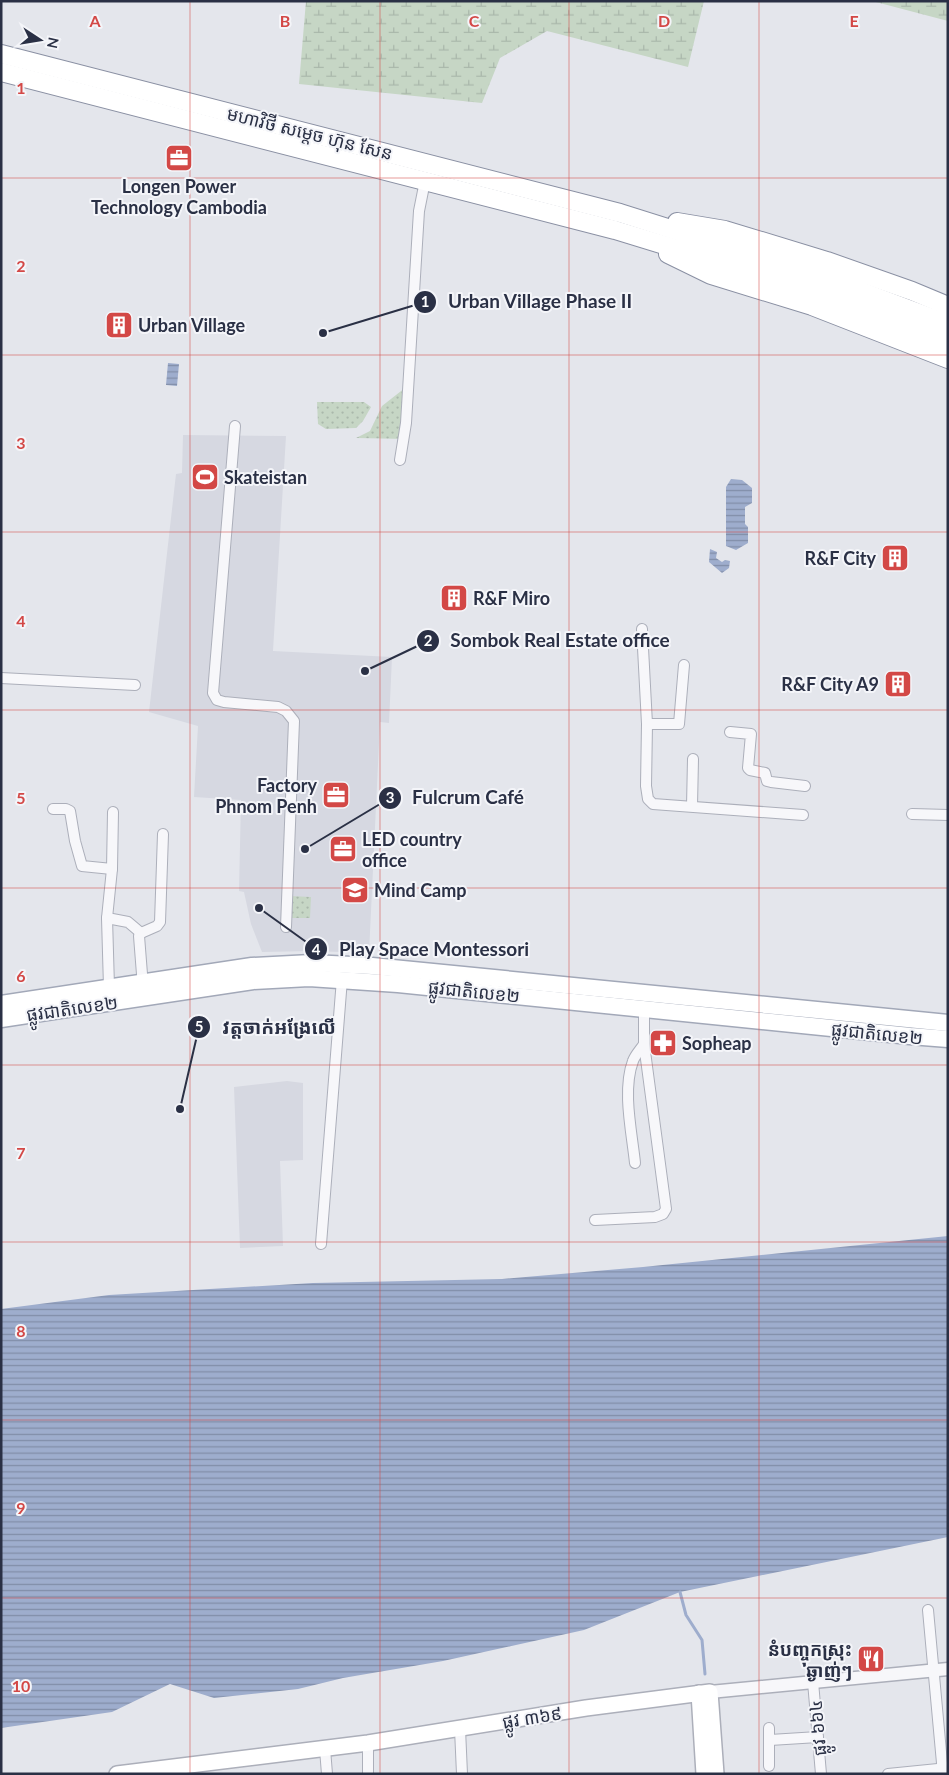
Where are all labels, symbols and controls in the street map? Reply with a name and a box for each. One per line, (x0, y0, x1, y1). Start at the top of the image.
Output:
text: A (88, 11, 101, 30)
text: B (280, 11, 290, 30)
text: C (469, 11, 480, 30)
text: D (658, 11, 670, 30)
text: E (849, 11, 859, 30)
north arrow (15, 15, 65, 65)
text: N (44, 36, 63, 50)
text: 1 (16, 78, 26, 97)
street label: មហាវិថី សម្តេច ហ៊ុន សែន (224, 102, 395, 167)
office icon: Longen Power Technology Cambodia (164, 143, 194, 173)
place label: Longen Power Technology Cambodia (91, 175, 267, 218)
text: 2 (16, 256, 26, 275)
callout: Urban Village Phase II (413, 285, 643, 319)
text: Urban Village Phase II (448, 289, 632, 312)
text: 1 (421, 292, 429, 310)
building icon: Urban Village (104, 310, 134, 340)
place label: Urban Village (138, 314, 245, 336)
text: 3 (16, 433, 26, 452)
sports icon: Skateistan (190, 462, 220, 492)
place label: Skateistan (224, 466, 307, 488)
building icon: R&F City (880, 543, 910, 573)
place label: R&F City (805, 547, 876, 569)
building icon: R&F Miro (439, 583, 469, 613)
place label: R&F Miro (473, 587, 550, 609)
text: 4 (16, 611, 26, 630)
callout: Sombok Real Estate office (416, 624, 680, 658)
text: Sombok Real Estate office (450, 628, 670, 651)
text: 2 (424, 631, 433, 649)
building icon: R&F City A9 (883, 669, 913, 699)
place label: R&F City A9 (781, 673, 879, 695)
place label: Factory Phnom Penh (215, 774, 317, 817)
office icon: Factory Phnom Penh (321, 780, 351, 810)
callout: Fulcrum Café (377, 781, 534, 815)
text: Fulcrum Café (412, 785, 524, 808)
text: 5 (16, 788, 26, 807)
text: 3 (386, 788, 394, 806)
place label: LED country office (362, 828, 462, 871)
office icon: LED country office (328, 834, 358, 864)
school or university icon: Mind Camp (340, 875, 370, 905)
place label: Mind Camp (374, 879, 467, 901)
callout: Play Space Montessori (304, 932, 540, 966)
text: Play Space Montessori (339, 937, 529, 960)
text: 4 (312, 940, 321, 958)
text: 6 (16, 966, 26, 985)
street label: ផ្លូវជាតិលេខ២ (426, 975, 521, 1013)
street label: ផ្លូវជាតិលេខ២ (25, 991, 120, 1032)
callout: វត្តចាក់អង្រែលើ (187, 1010, 346, 1044)
text: វត្តចាក់អង្រែលើ (222, 1015, 336, 1039)
text: 5 (195, 1017, 203, 1035)
street label: ផ្លូវជាតិលេខ២ (829, 1017, 924, 1055)
pharmacy icon: Sopheap (648, 1028, 678, 1058)
place label: Sopheap (682, 1032, 752, 1054)
text: 7 (16, 1143, 26, 1162)
text: 8 (16, 1321, 26, 1340)
text: 9 (16, 1498, 26, 1517)
place label: នំបញ្ចុកស្រុះ ឆ្ងាញ់ៗ (768, 1638, 852, 1682)
restaurant icon: នំបញ្ចុកស្រុះ ឆ្ងាញ់ៗ (856, 1644, 886, 1674)
text: 10 (12, 1676, 30, 1695)
street label: ផ្លូវ ៦៦៤ (804, 1698, 837, 1757)
street label: ផ្លូវ ៣៦៩ (501, 1701, 564, 1739)

